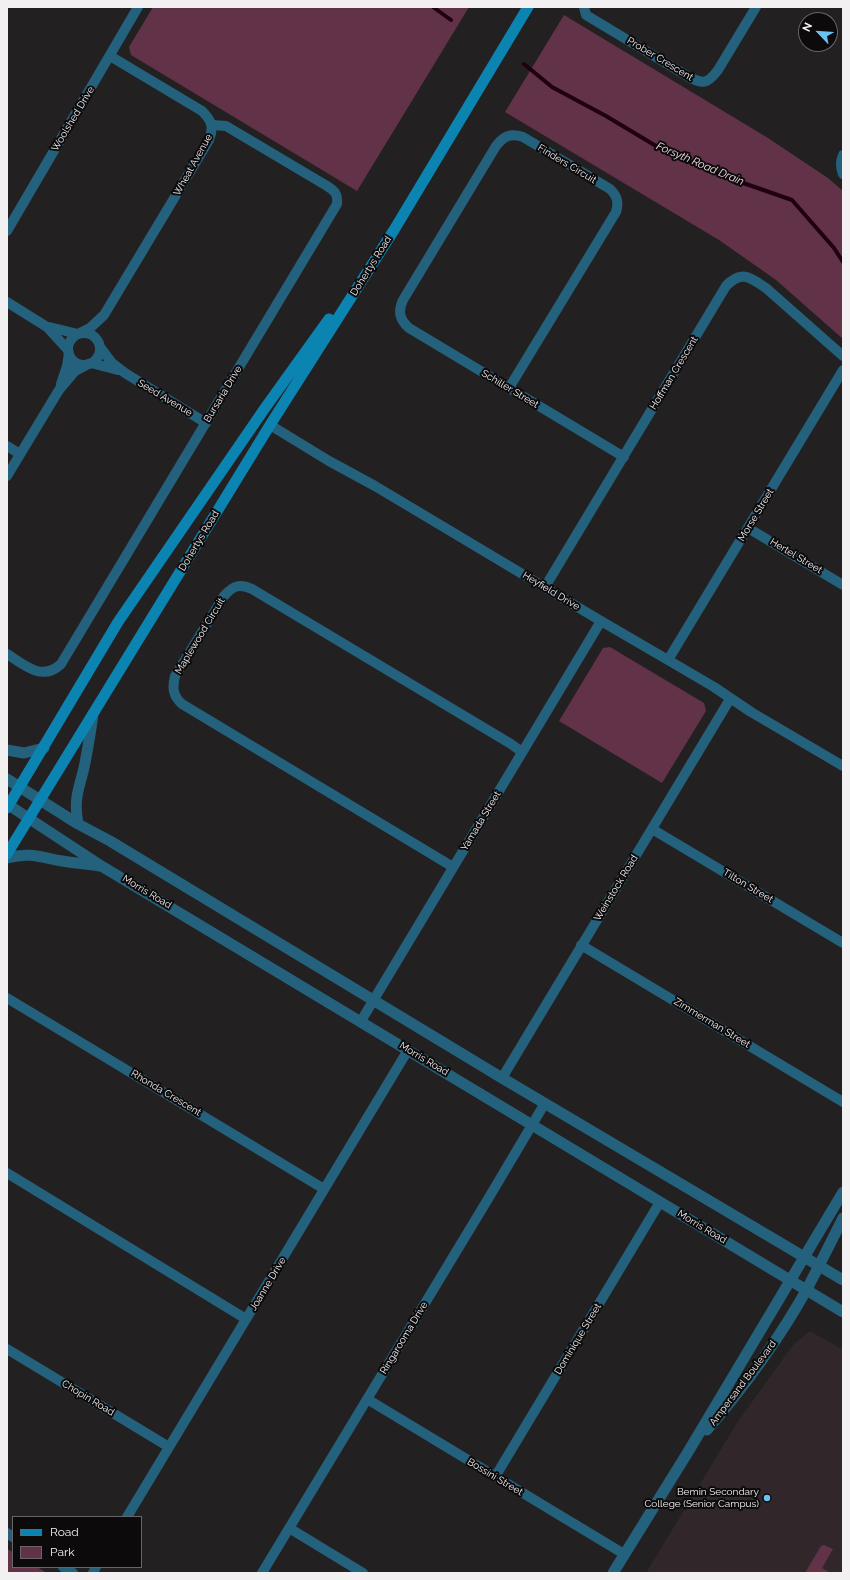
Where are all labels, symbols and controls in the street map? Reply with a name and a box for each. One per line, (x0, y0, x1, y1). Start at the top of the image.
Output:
north arrow (798, 12, 838, 52)
text: N (800, 21, 815, 34)
street label: Prober Crescent (625, 35, 695, 83)
street label: Woolshed Drive (49, 84, 97, 154)
street label: Wheat Avenue (171, 132, 215, 198)
water label: Forsyth Road Drain (654, 140, 746, 188)
street label: Finders Circuit (536, 142, 598, 186)
street label: Dohertys Road (348, 234, 394, 298)
street label: Hoffman Crescent (647, 334, 701, 412)
street label: Bursaria Drive (201, 364, 245, 424)
street label: Schiller Street (479, 367, 541, 411)
street label: Seed Avenue (135, 377, 195, 419)
street label: Morse Street (736, 487, 776, 543)
street label: Dohertys Road (176, 509, 222, 573)
street label: Hertel Street (768, 536, 824, 576)
street label: Heyfield Drive (520, 569, 582, 613)
street label: Maplewood Circuit (173, 596, 227, 676)
street label: Yamada Street (458, 789, 504, 853)
street label: Weinstock Road (592, 853, 640, 923)
street label: Tilton Street (721, 866, 775, 906)
street label: Morris Road (120, 873, 174, 911)
street label: Zimmerman Street (672, 995, 752, 1051)
street label: Morris Road (397, 1040, 451, 1078)
street label: Rhonda Crescent (129, 1067, 203, 1119)
street label: Morris Road (675, 1208, 729, 1246)
street label: Joanne Drive (247, 1255, 289, 1313)
street label: Ringarooma Drive (378, 1300, 430, 1376)
street label: Dominique Street (552, 1301, 604, 1377)
street label: Ampersand Boulevard (707, 1338, 779, 1428)
street label: Chopin Road (59, 1378, 117, 1418)
street label: Bossini Street (465, 1456, 525, 1498)
place label: Bemin Secondary College (Senior Campus) (645, 1486, 759, 1510)
marker: Bemin Secondary College (Senior Campus) (762, 1493, 772, 1503)
legend (12, 1516, 142, 1568)
text: Road (50, 1525, 79, 1539)
text: Park (50, 1545, 75, 1559)

